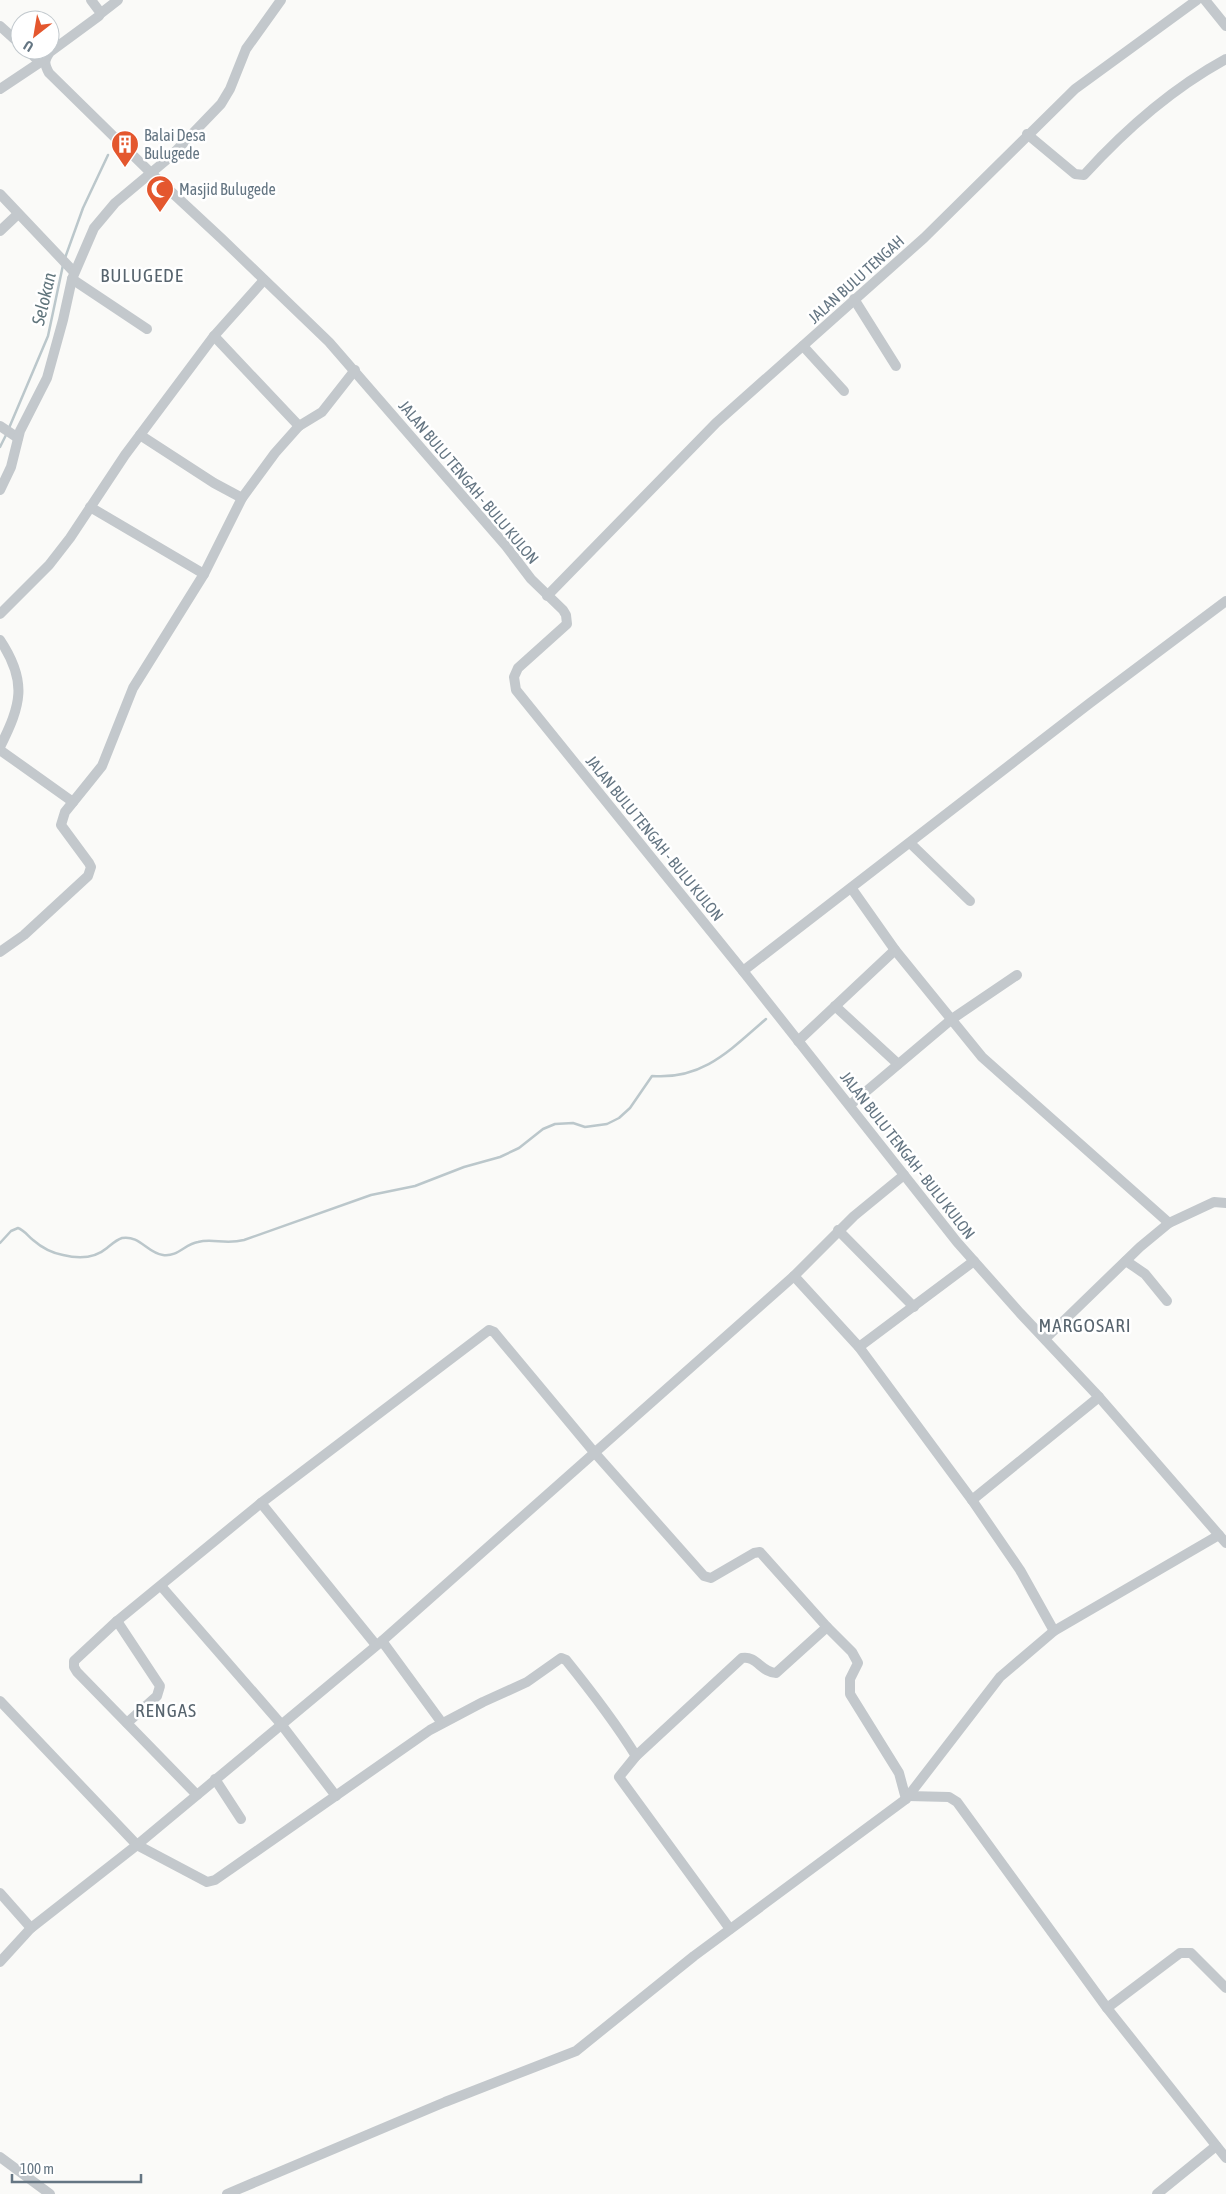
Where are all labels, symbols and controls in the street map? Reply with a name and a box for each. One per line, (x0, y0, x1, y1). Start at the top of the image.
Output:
north arrow (10, 10, 60, 60)
text: U (21, 37, 36, 55)
place label: Balai Desa Bulugede (144, 126, 206, 163)
building icon: Balai Desa Bulugede (110, 129, 140, 168)
mosque icon: Masjid Bulugede (145, 174, 175, 213)
place label: Masjid Bulugede (179, 180, 276, 199)
street label: JALAN BULU TENGAH (805, 231, 907, 327)
district label: BULUGEDE (100, 264, 184, 286)
water label: Selokan (27, 270, 60, 328)
street label: JALAN BULU TENGAH - BULU KULON (395, 397, 543, 567)
street label: JALAN BULU TENGAH - BULU KULON (583, 752, 727, 924)
street label: JALAN BULU TENGAH - BULU KULON (837, 1068, 979, 1242)
district label: MARGOSARI (1038, 1314, 1132, 1336)
district label: RENGAS (135, 1699, 197, 1721)
scale bar (12, 2152, 141, 2184)
text: 100 m (20, 2160, 54, 2177)

